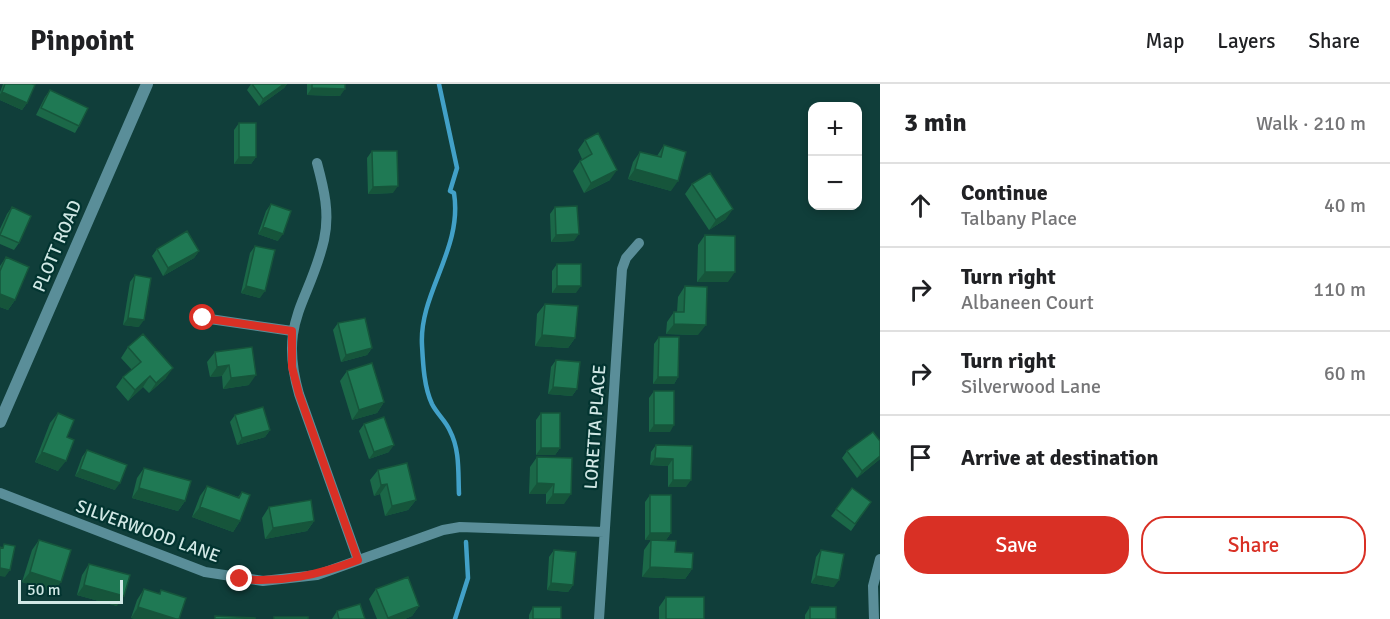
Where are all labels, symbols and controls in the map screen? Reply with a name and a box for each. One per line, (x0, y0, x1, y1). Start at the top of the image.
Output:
text: Pinpoint (30, 24, 134, 58)
text: Map (1146, 28, 1184, 54)
text: Layers (1217, 28, 1275, 54)
text: Share (1308, 28, 1360, 54)
map controls (808, 102, 862, 210)
button: + (808, 102, 862, 156)
text: 3 min (904, 107, 967, 139)
text: Walk · 210 m (1256, 111, 1366, 136)
button: − (808, 156, 862, 210)
text: Continue (961, 179, 1048, 206)
icon: ahead (904, 189, 937, 222)
text: 40 m (1324, 193, 1366, 218)
street label: PLOTT ROAD (28, 197, 86, 295)
text: Talbany Place (961, 206, 1077, 231)
text: Turn right (961, 263, 1056, 290)
icon: right (904, 273, 937, 306)
text: 110 m (1313, 277, 1366, 302)
text: Albaneen Court (961, 290, 1094, 315)
route start (189, 304, 215, 330)
text: Turn right (961, 347, 1056, 374)
icon: right (904, 357, 937, 390)
text: 60 m (1324, 361, 1366, 386)
street label: LORETTA PLACE (580, 364, 610, 490)
text: Silverwood Lane (961, 374, 1101, 399)
icon: arrive (904, 441, 937, 474)
text: Arrive at destination (961, 444, 1158, 471)
street label: SILVERWOOD LANE (73, 495, 223, 567)
button: Save (904, 516, 1129, 574)
button: Share (1141, 516, 1366, 574)
route end (226, 565, 252, 591)
scale bar (18, 577, 123, 604)
text: 50 m (27, 580, 61, 600)

